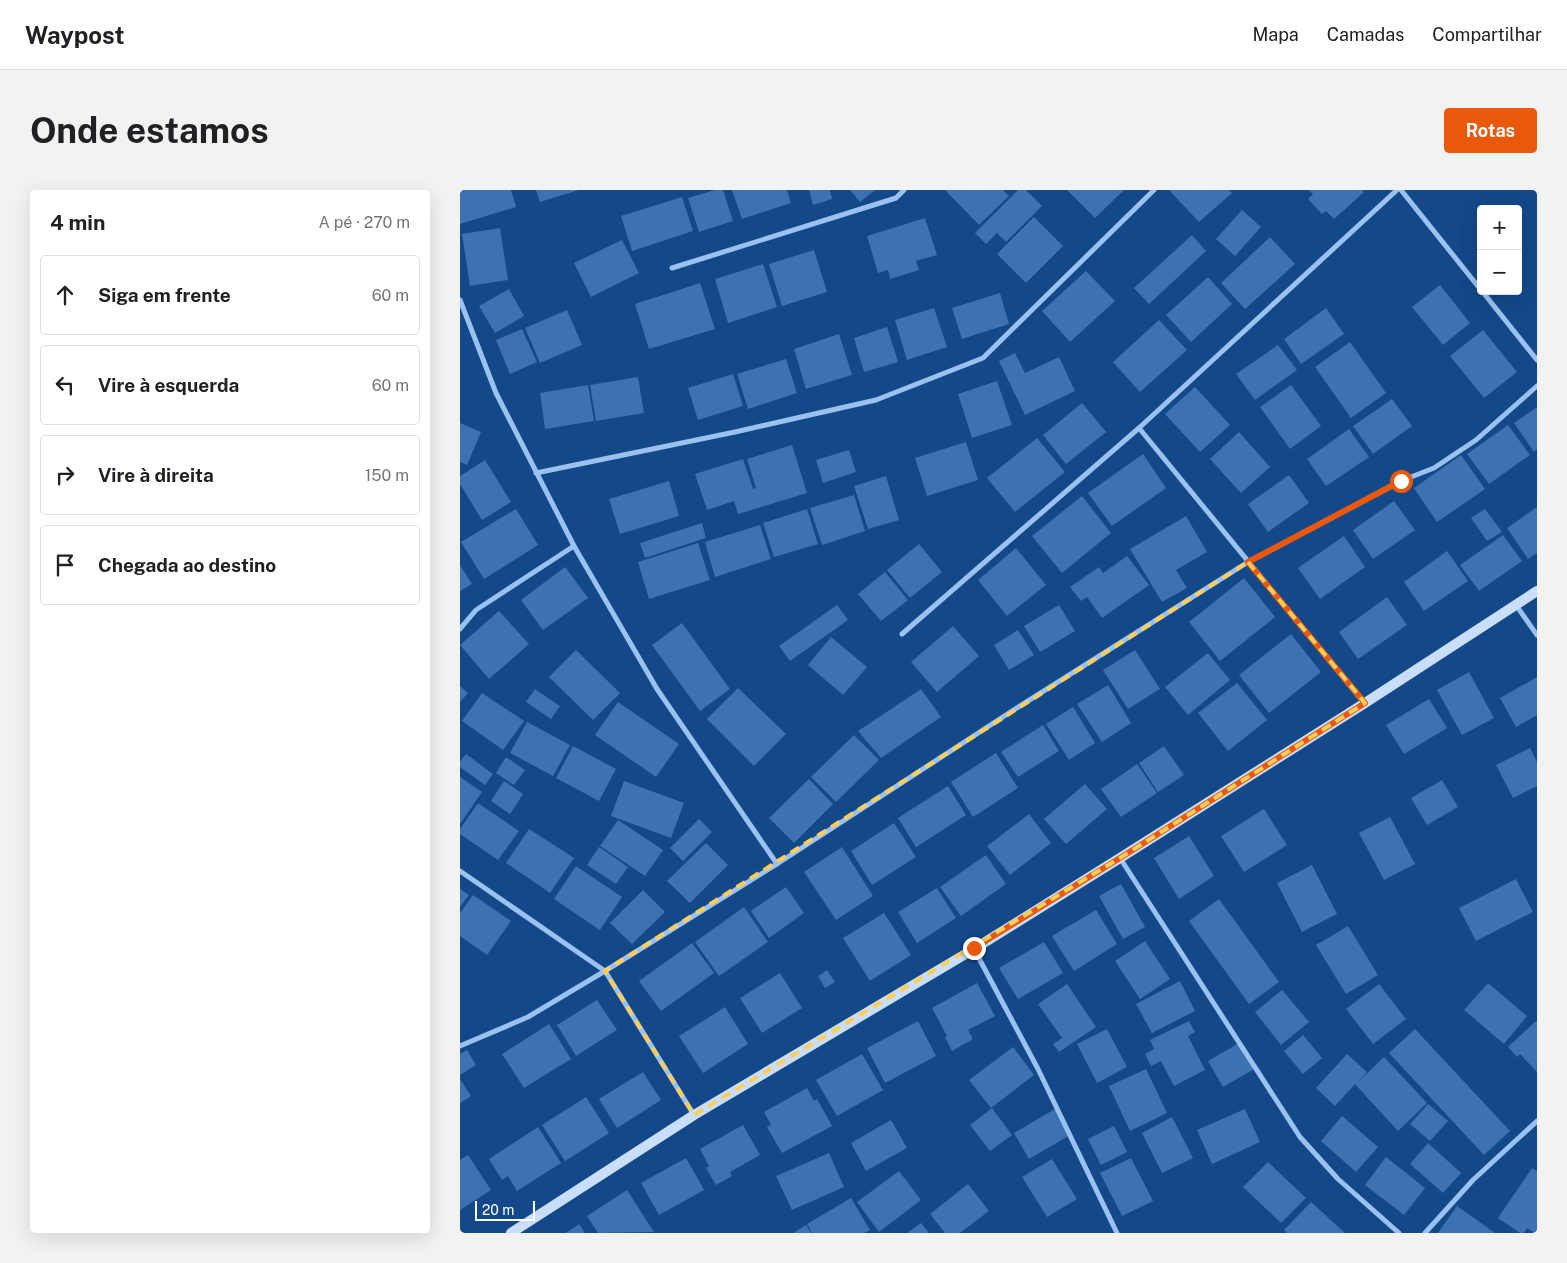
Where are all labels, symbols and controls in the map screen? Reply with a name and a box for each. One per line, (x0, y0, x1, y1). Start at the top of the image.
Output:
text: Waypost (25, 21, 125, 49)
text: Mapa (1252, 24, 1299, 45)
text: Camadas (1327, 24, 1404, 45)
text: Compartilhar (1432, 24, 1542, 45)
button: Rotas (1444, 108, 1537, 153)
text: Onde estamos (30, 110, 269, 151)
map controls (1477, 205, 1522, 295)
button: + (1477, 205, 1522, 250)
text: 4 min (50, 210, 105, 235)
text: A pé · 270 m (319, 213, 410, 232)
button: − (1477, 250, 1522, 295)
icon: ahead (51, 281, 79, 309)
text: Siga em frente (98, 284, 231, 306)
text: 60 m (372, 286, 409, 305)
icon: left (51, 371, 79, 399)
text: Vire à esquerda (98, 374, 239, 396)
text: 60 m (372, 376, 409, 395)
icon: right (51, 461, 79, 489)
text: Vire à direita (98, 464, 214, 486)
text: 150 m (365, 466, 409, 485)
route start (1390, 470, 1413, 493)
icon: arrive (51, 551, 79, 579)
text: Chegada ao destino (98, 554, 276, 576)
route end (963, 937, 986, 960)
scale bar (475, 1198, 535, 1221)
text: 20 m (482, 1202, 514, 1218)

